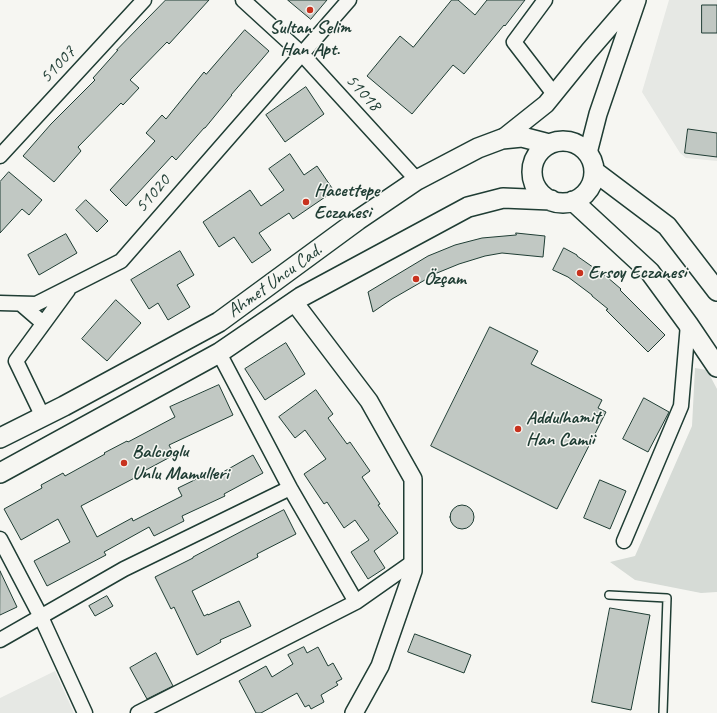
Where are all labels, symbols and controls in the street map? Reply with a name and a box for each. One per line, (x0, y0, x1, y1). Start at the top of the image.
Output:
marker: Sultan Selim Han Apt. (305, 5, 315, 15)
place label: Sultan Selim Han Apt. (269, 17, 351, 61)
street label: 51007 (35, 42, 81, 88)
street label: 51018 (340, 69, 386, 117)
street label: 51020 (130, 170, 176, 218)
place label: Hacettepe Eczanesi (314, 180, 379, 224)
marker: Hacettepe Eczanesi (301, 197, 311, 207)
street label: Ahmet Uncu Cad. (223, 239, 327, 323)
place label: Ersoy Eczanesi (588, 262, 687, 284)
place label: Özçam (424, 268, 465, 290)
marker: Ersoy Eczanesi (575, 268, 585, 278)
marker: Özçam (411, 274, 421, 284)
place label: Addulhamit Han Camii (526, 407, 600, 451)
marker: Addulhamit Han Camii (513, 424, 523, 434)
place label: Balcıoglu Unlu Mamulleri (132, 441, 229, 485)
marker: Balcıoglu Unlu Mamulleri (119, 458, 129, 468)

